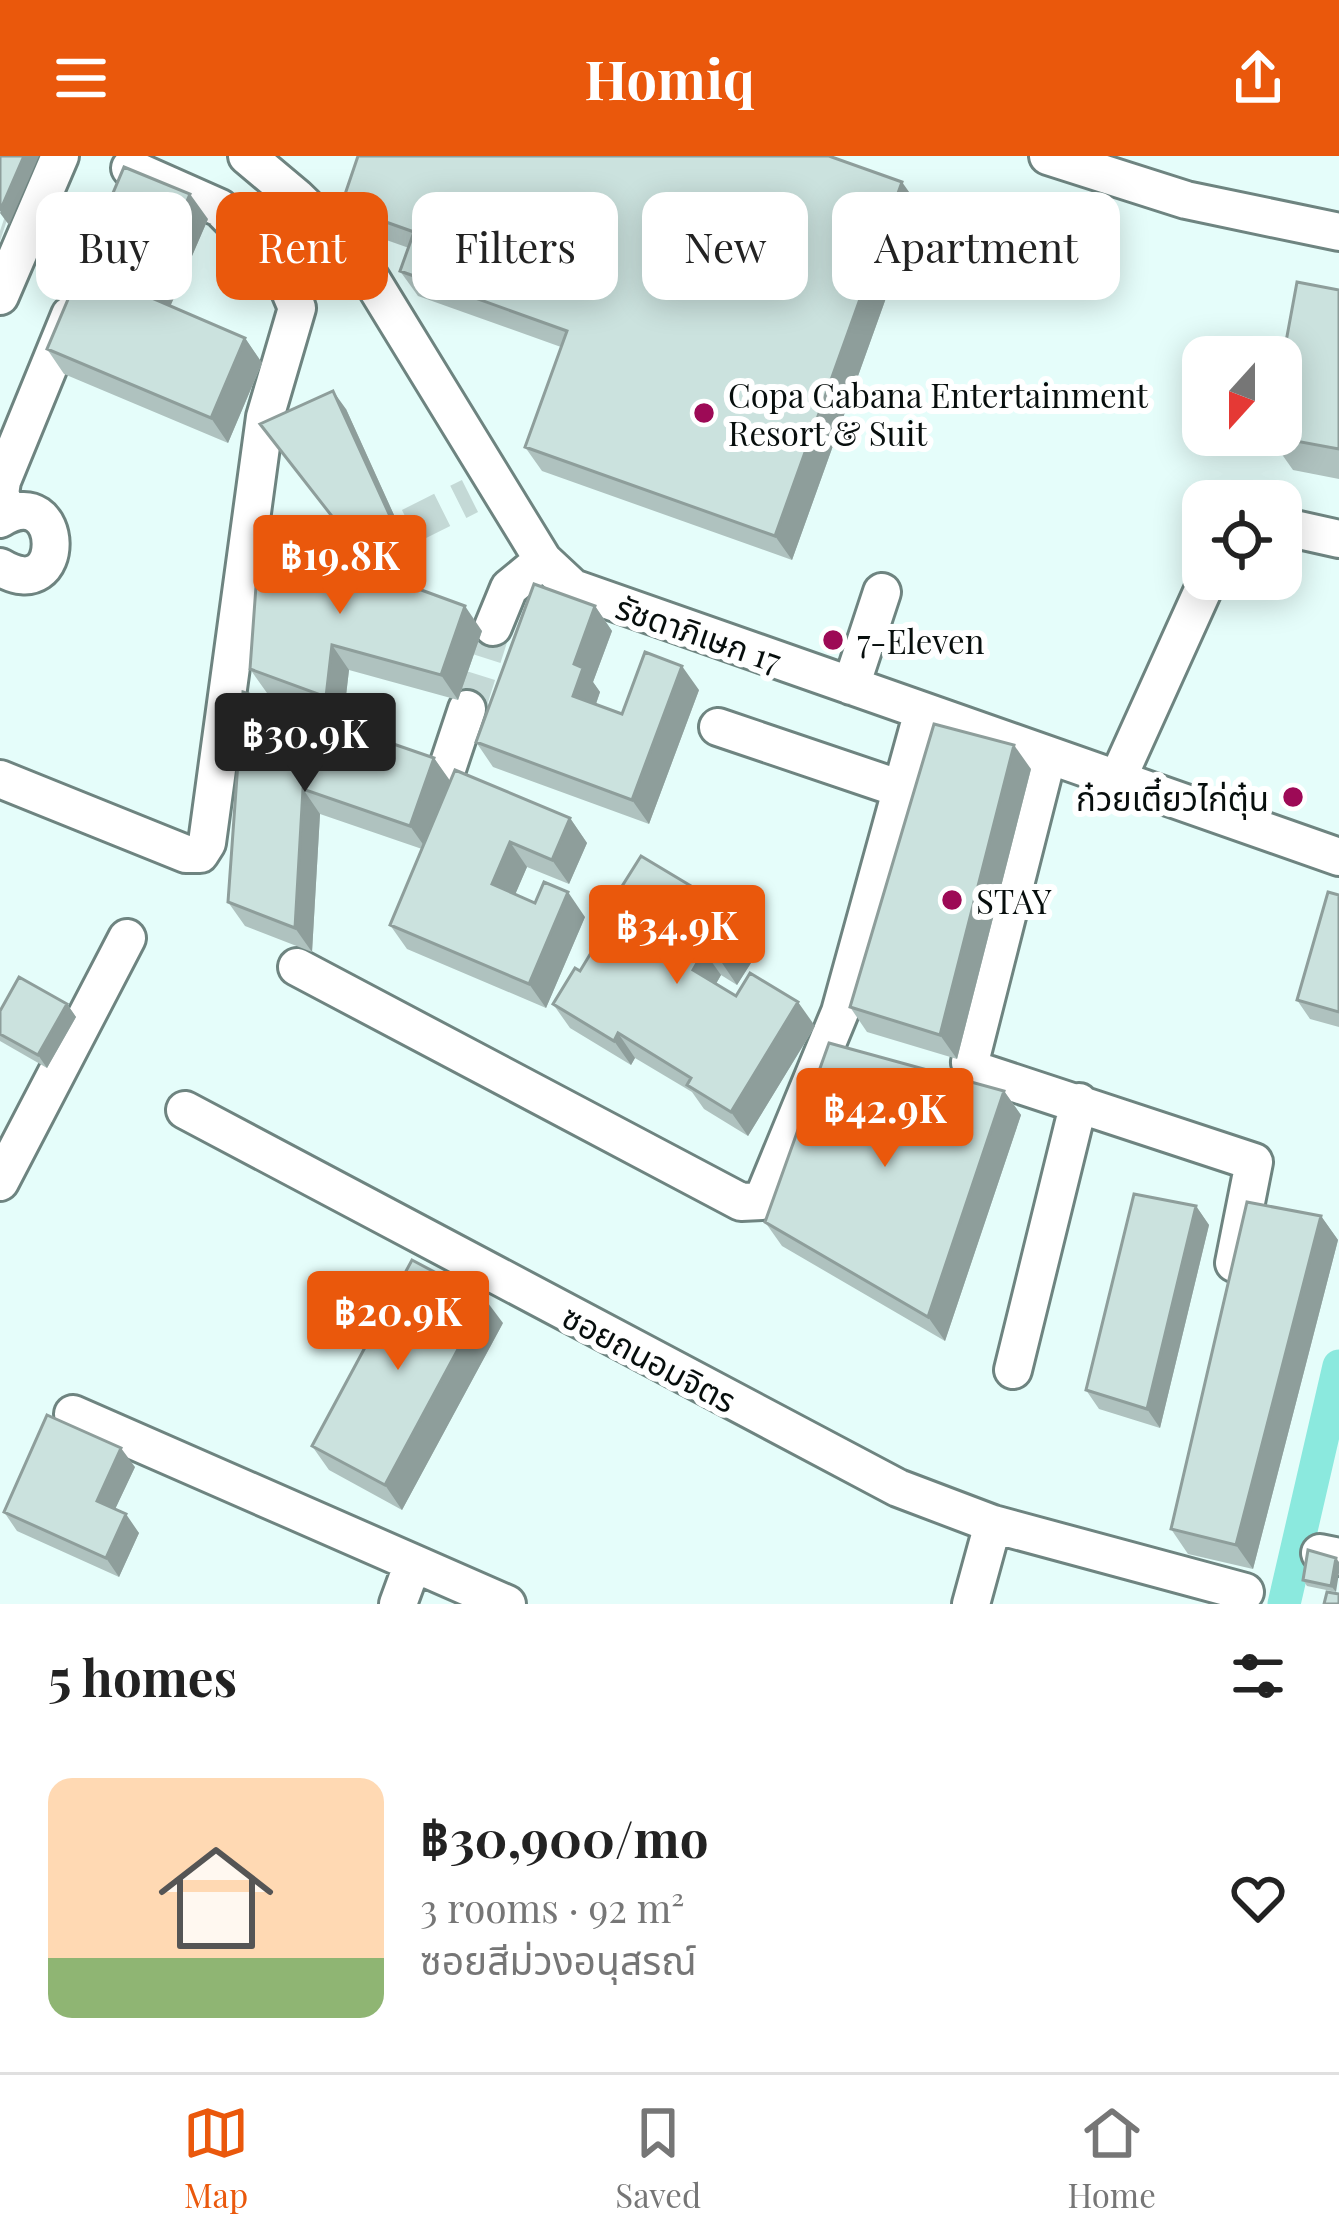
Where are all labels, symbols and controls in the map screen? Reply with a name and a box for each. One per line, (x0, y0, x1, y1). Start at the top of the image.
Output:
text: Homiq (584, 42, 755, 114)
icon: menu (48, 45, 114, 111)
icon: share (1225, 45, 1291, 111)
chip: Buy (36, 192, 192, 300)
chip: Rent (216, 192, 388, 300)
chip: Filters (412, 192, 618, 300)
chip: New (642, 192, 808, 300)
chip: Apartment (832, 192, 1120, 300)
north arrow (1182, 336, 1302, 456)
map controls (1182, 336, 1302, 600)
place label: Copa Cabana Entertainment Resort & Suit (728, 372, 1149, 454)
marker: Copa Cabana Entertainment Resort & Suit (691, 400, 717, 426)
button: locate (1182, 480, 1302, 600)
pin: ฿19.8K (242, 515, 438, 617)
text: ฿19.8K (280, 528, 400, 580)
street label: รัชดาภิเษก 17 (611, 583, 788, 681)
place label: 7-Eleven (857, 618, 985, 662)
marker: 7-Eleven (820, 627, 846, 653)
pin: ฿30.9K (207, 693, 403, 795)
text: ฿30.9K (242, 706, 368, 758)
place label: ก๋วยเตี๋ยวไก่ตุ๋น (1076, 775, 1269, 820)
marker: ก๋วยเตี๋ยวไก่ตุ๋น (1280, 784, 1306, 810)
place label: STAY (976, 878, 1052, 922)
pin: ฿34.9K (579, 885, 775, 987)
marker: STAY (939, 887, 965, 913)
text: ฿34.9K (616, 898, 738, 950)
pin: ฿42.9K (787, 1068, 983, 1170)
text: ฿42.9K (823, 1081, 947, 1133)
pin: ฿20.9K (300, 1271, 496, 1373)
text: ฿20.9K (334, 1284, 462, 1336)
street label: ซอยถนอมจิตร (555, 1293, 745, 1421)
text: 5 homes (48, 1642, 237, 1710)
icon: filters (1225, 1643, 1291, 1709)
text: ฿30,900/mo (420, 1803, 709, 1871)
icon: home (144, 1826, 288, 1970)
icon: heart (1225, 1865, 1291, 1931)
text: 3 rooms · 92 m² (420, 1881, 684, 1933)
text: ซอยสีม่วงอนุสรณ์ (420, 1933, 697, 1985)
tab: Map (183, 2100, 249, 2216)
tab: Saved (615, 2100, 701, 2216)
tab: Home (1067, 2100, 1156, 2216)

